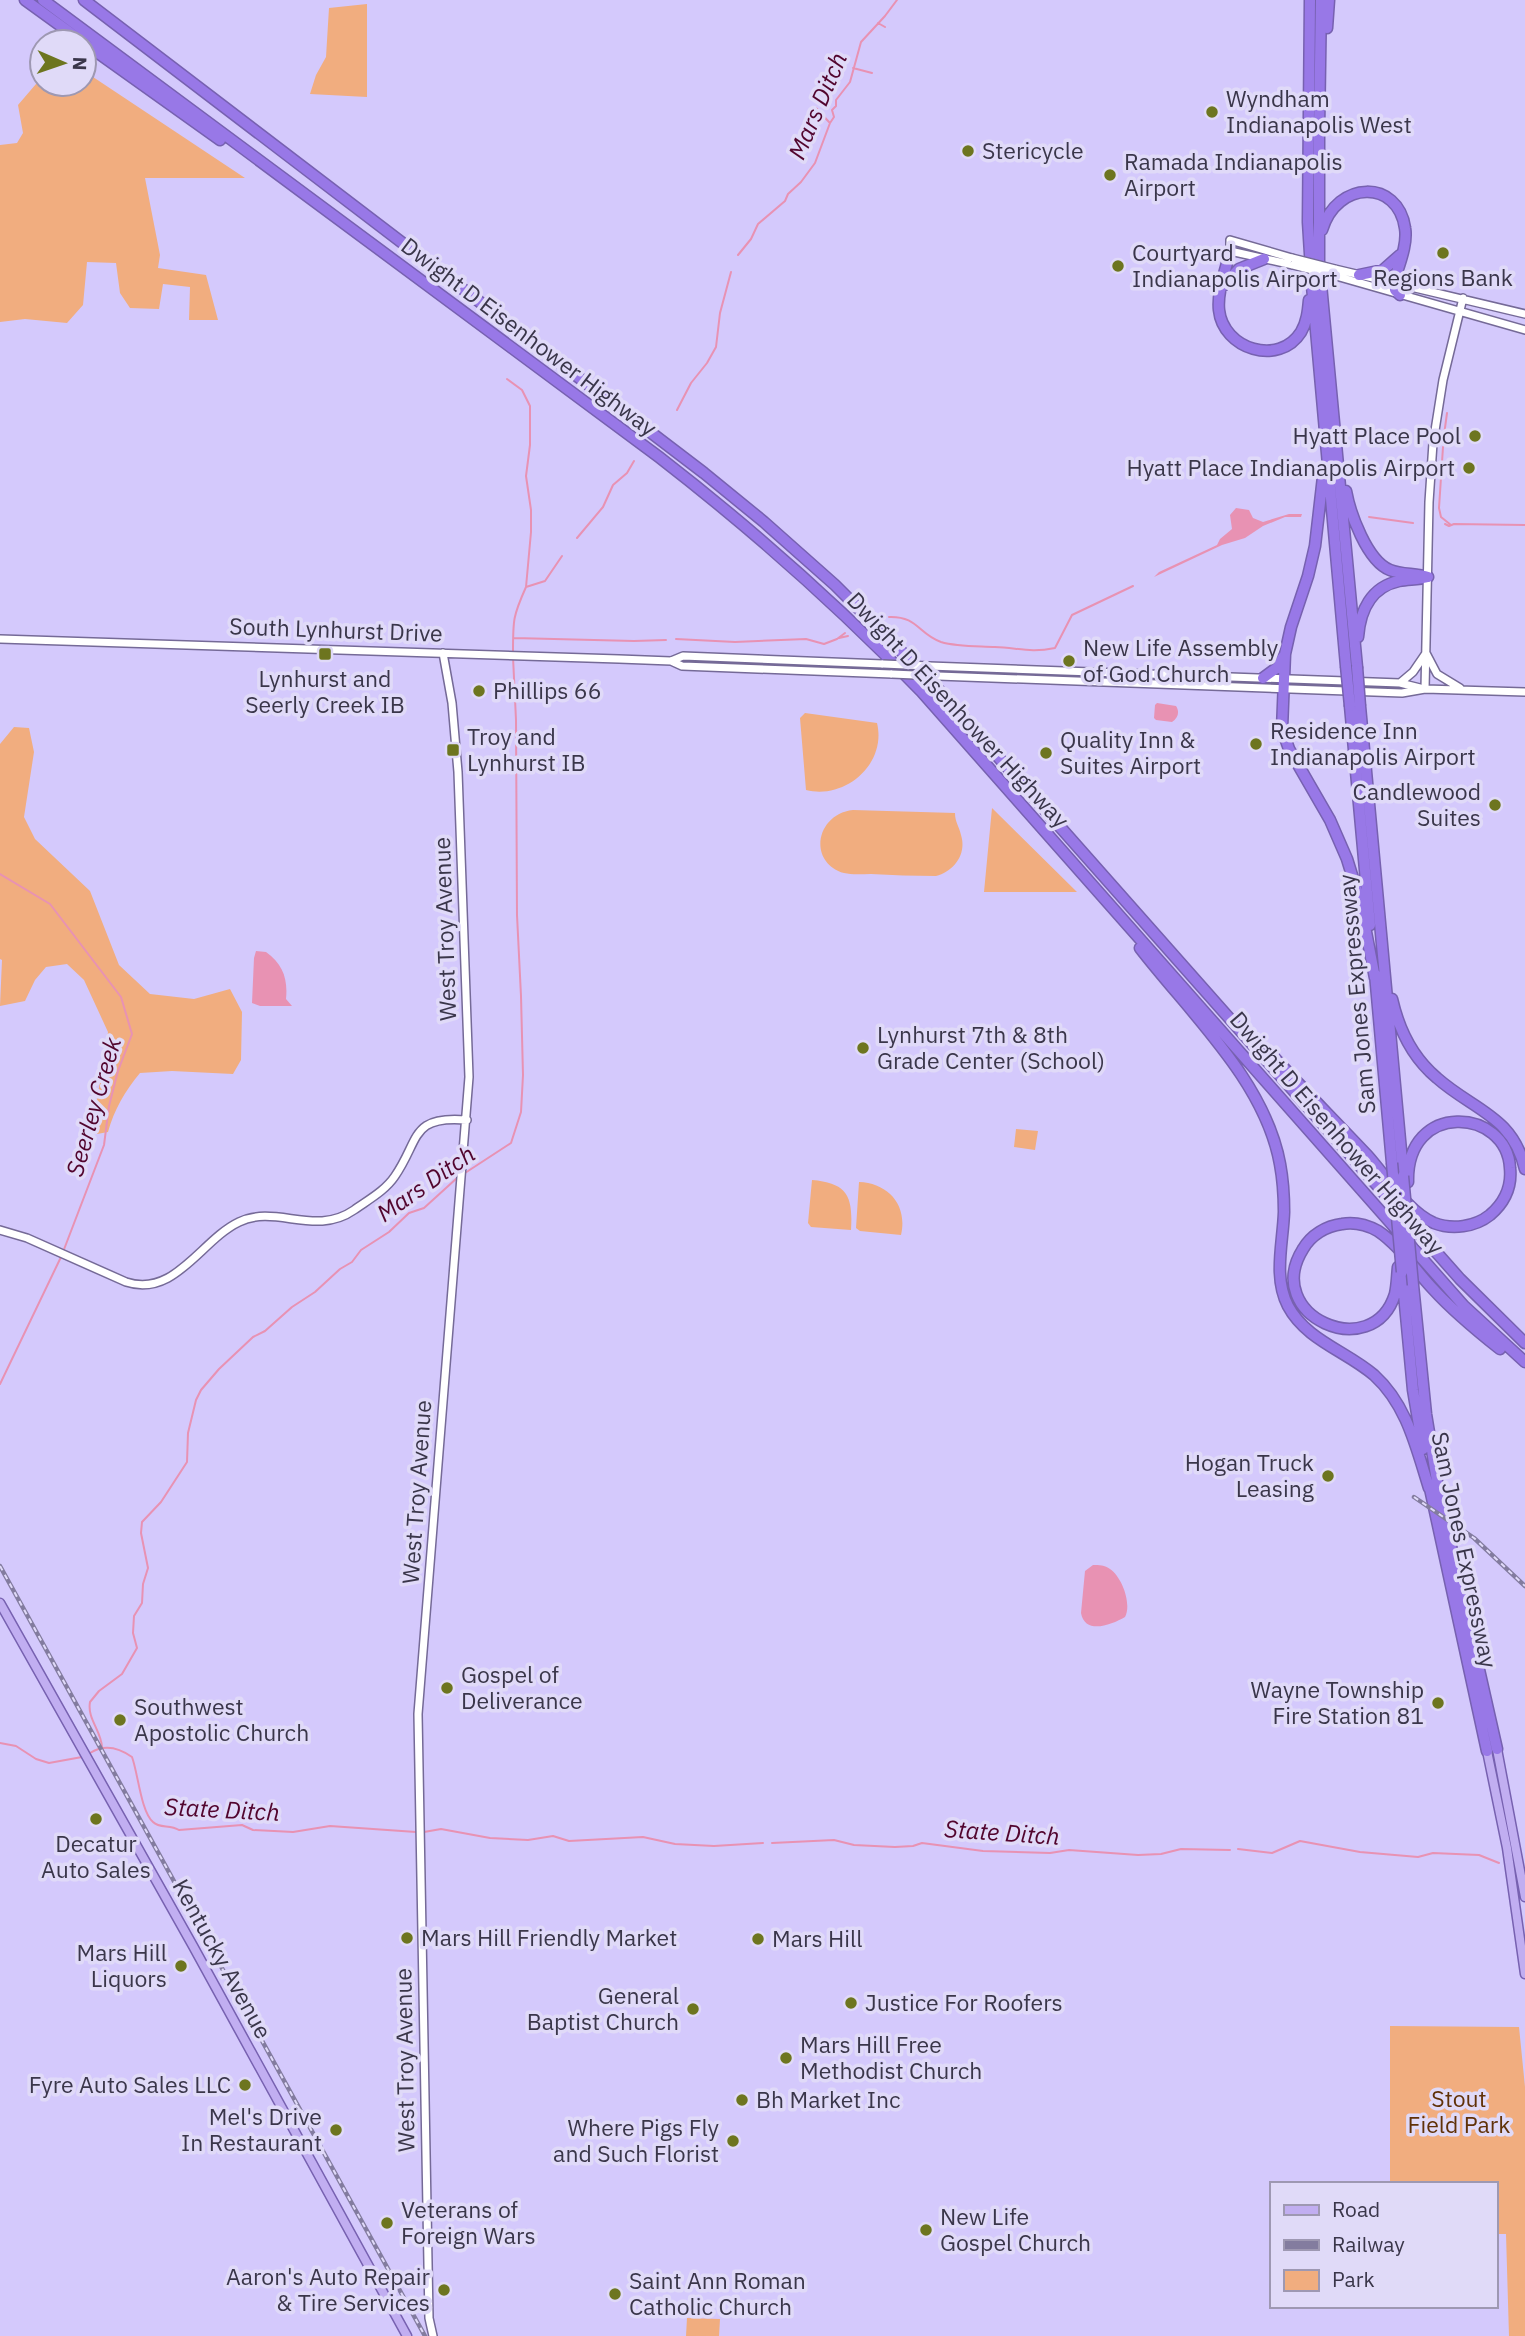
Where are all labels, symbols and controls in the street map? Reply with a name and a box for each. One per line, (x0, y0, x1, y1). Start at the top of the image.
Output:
north arrow (28, 28, 98, 98)
water label: Mars Ditch (780, 47, 854, 164)
text: N (68, 56, 92, 71)
place label: Wyndham Indianapolis West (1226, 83, 1412, 139)
marker: Wyndham Indianapolis West (1204, 104, 1220, 120)
place label: Stericycle (982, 135, 1084, 165)
marker: Stericycle (960, 143, 976, 159)
place label: Ramada Indianapolis Airport (1124, 146, 1343, 202)
marker: Ramada Indianapolis Airport (1102, 167, 1118, 183)
street label: Dwight D Eisenhower Highway (396, 230, 664, 443)
place label: Courtyard Indianapolis Airport (1132, 237, 1338, 293)
marker: Regions Bank (1435, 245, 1451, 261)
marker: Courtyard Indianapolis Airport (1110, 258, 1126, 274)
place label: Regions Bank (1373, 262, 1513, 292)
place label: Hyatt Place Pool (1292, 420, 1461, 450)
marker: Hyatt Place Pool (1467, 428, 1483, 444)
place label: Hyatt Place Indianapolis Airport (1126, 452, 1455, 482)
marker: Hyatt Place Indianapolis Airport (1461, 460, 1477, 476)
street label: Dwight D Eisenhower Highway (841, 585, 1077, 834)
street label: South Lynhurst Drive (229, 610, 443, 648)
place label: New Life Assembly of God Church (1083, 632, 1279, 688)
marker: Lynhurst and Seerly Creek IB (317, 646, 333, 662)
marker: New Life Assembly of God Church (1061, 653, 1077, 669)
place label: Lynhurst and Seerly Creek IB (245, 663, 405, 719)
place label: Phillips 66 (493, 675, 601, 705)
marker: Phillips 66 (471, 683, 487, 699)
place label: Residence Inn Indianapolis Airport (1270, 715, 1476, 771)
place label: Troy and Lynhurst IB (467, 721, 585, 777)
place label: Quality Inn & Suites Airport (1060, 724, 1201, 780)
marker: Residence Inn Indianapolis Airport (1248, 736, 1264, 752)
marker: Troy and Lynhurst IB (445, 742, 461, 758)
marker: Quality Inn & Suites Airport (1038, 745, 1054, 761)
place label: Candlewood Suites (1353, 776, 1481, 832)
marker: Candlewood Suites (1487, 797, 1503, 813)
street label: West Troy Avenue (426, 836, 462, 1022)
street label: Sam Jones Expressway (1331, 872, 1381, 1115)
street label: Dwight D Eisenhower Highway (1224, 1005, 1452, 1261)
place label: Lynhurst 7th & 8th Grade Center (School) (877, 1019, 1105, 1075)
water label: Seerley Creek (58, 1033, 128, 1180)
marker: Lynhurst 7th & 8th Grade Center (School) (855, 1040, 871, 1056)
water label: Mars Ditch (370, 1138, 481, 1229)
street label: West Troy Avenue (395, 1399, 437, 1585)
street label: Sam Jones Expressway (1425, 1429, 1505, 1671)
place label: Hogan Truck Leasing (1185, 1447, 1314, 1503)
marker: Hogan Truck Leasing (1320, 1468, 1336, 1484)
place label: Gospel of Deliverance (461, 1659, 583, 1715)
place label: Wayne Township Fire Station 81 (1250, 1674, 1424, 1730)
marker: Gospel of Deliverance (439, 1680, 455, 1696)
place label: Southwest Apostolic Church (134, 1691, 309, 1747)
marker: Wayne Township Fire Station 81 (1430, 1695, 1446, 1711)
marker: Southwest Apostolic Church (112, 1712, 128, 1728)
water label: State Ditch (163, 1790, 281, 1828)
marker: Decatur Auto Sales (88, 1811, 104, 1827)
water label: State Ditch (943, 1812, 1061, 1852)
place label: Decatur Auto Sales (41, 1828, 151, 1884)
street label: Kentucky Avenue (167, 1873, 279, 2044)
place label: Mars Hill Friendly Market (421, 1922, 677, 1952)
place label: Mars Hill (772, 1923, 862, 1953)
marker: Mars Hill Friendly Market (399, 1930, 415, 1946)
marker: Mars Hill (750, 1931, 766, 1947)
place label: Mars Hill Liquors (77, 1937, 167, 1993)
marker: Mars Hill Liquors (173, 1958, 189, 1974)
street label: West Troy Avenue (387, 1968, 421, 2152)
place label: General Baptist Church (527, 1980, 679, 2036)
place label: Justice For Roofers (865, 1987, 1063, 2017)
marker: Justice For Roofers (843, 1995, 859, 2011)
marker: General Baptist Church (685, 2001, 701, 2017)
place label: Mars Hill Free Methodist Church (800, 2029, 982, 2085)
marker: Mars Hill Free Methodist Church (778, 2050, 794, 2066)
place label: Fyre Auto Sales LLC (29, 2069, 231, 2099)
marker: Fyre Auto Sales LLC (237, 2077, 253, 2093)
park label: Stout Field Park (1408, 2083, 1510, 2139)
place label: Bh Market Inc (756, 2084, 901, 2114)
marker: Bh Market Inc (734, 2092, 750, 2108)
place label: Mel's Drive In Restaurant (181, 2101, 322, 2157)
place label: Where Pigs Fly and Such Florist (553, 2112, 720, 2168)
marker: Mel's Drive In Restaurant (328, 2122, 344, 2138)
marker: Where Pigs Fly and Such Florist (725, 2133, 741, 2149)
legend (1270, 2182, 1497, 2308)
place label: Veterans of Foreign Wars (401, 2194, 536, 2250)
text: Road (1332, 2195, 1380, 2223)
place label: New Life Gospel Church (940, 2201, 1091, 2257)
marker: Veterans of Foreign Wars (379, 2215, 395, 2231)
marker: New Life Gospel Church (918, 2222, 934, 2238)
text: Railway (1332, 2230, 1405, 2258)
place label: Aaron's Auto Repair & Tire Services (226, 2261, 431, 2317)
place label: Saint Ann Roman Catholic Church (629, 2265, 806, 2321)
text: Park (1332, 2265, 1375, 2293)
marker: Aaron's Auto Repair & Tire Services (436, 2282, 452, 2298)
marker: Saint Ann Roman Catholic Church (607, 2286, 623, 2302)

